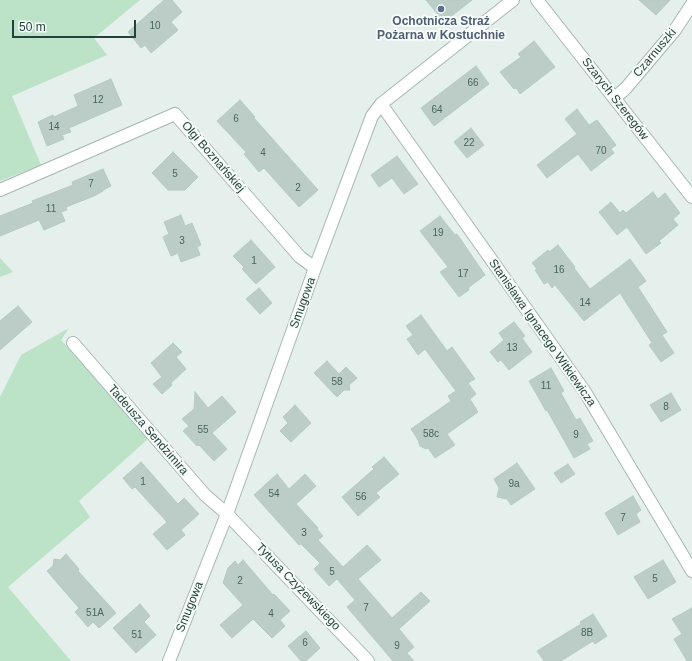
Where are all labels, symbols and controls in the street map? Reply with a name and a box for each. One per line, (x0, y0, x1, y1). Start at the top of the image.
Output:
marker: Ochotnicza Straż Pożarna w Kostuchnie (436, 4, 446, 14)
scale bar (14, 12, 138, 38)
place label: Ochotnicza Straż Pożarna w Kostuchnie (377, 15, 505, 43)
text: 50 m (19, 20, 46, 34)
house number: 10 (149, 20, 161, 32)
street label: Czarnuszki (630, 26, 680, 80)
street label: Szarych Szeregów (579, 55, 651, 143)
house number: 66 (467, 77, 479, 89)
house number: 12 (92, 94, 104, 106)
house number: 64 (431, 104, 443, 116)
house number: 6 (233, 113, 239, 125)
street label: Olgi Boznańskiej (178, 119, 248, 195)
house number: 14 (48, 121, 60, 133)
house number: 22 (463, 137, 475, 149)
house number: 70 (595, 145, 607, 157)
house number: 4 (260, 147, 266, 159)
house number: 5 (172, 168, 178, 180)
house number: 7 (88, 178, 94, 190)
house number: 2 (295, 182, 301, 194)
house number: 11 (46, 203, 56, 215)
house number: 19 (432, 227, 444, 239)
house number: 3 (179, 235, 185, 247)
house number: 1 (251, 255, 257, 267)
street label: Stanisława Ignacego Witkiewicza (485, 256, 599, 410)
house number: 16 (553, 264, 565, 276)
house number: 17 (457, 268, 469, 280)
street label: Smugowa (287, 275, 319, 331)
house number: 14 (579, 297, 591, 309)
house number: 13 (506, 342, 518, 354)
house number: 58 (331, 376, 343, 388)
house number: 11 (541, 380, 551, 392)
street label: Tadeusza Sendzimira (105, 382, 191, 478)
house number: 8 (663, 401, 669, 413)
house number: 55 (197, 424, 209, 436)
house number: 58c (423, 428, 439, 440)
house number: 9 (573, 429, 579, 441)
house number: 1 (140, 476, 146, 488)
house number: 9a (508, 478, 520, 490)
house number: 54 (268, 488, 280, 500)
house number: 56 (355, 491, 367, 503)
house number: 7 (620, 512, 626, 524)
house number: 3 (301, 527, 307, 539)
street label: Tytusa Czyżewskiego (253, 541, 343, 633)
house number: 5 (329, 566, 335, 578)
house number: 5 (652, 573, 658, 585)
house number: 2 (237, 575, 243, 587)
street label: Smugowa (173, 580, 207, 634)
house number: 7 (363, 602, 369, 614)
house number: 51A (86, 607, 104, 619)
house number: 4 (268, 608, 274, 620)
house number: 8B (581, 627, 593, 639)
house number: 51 (131, 629, 143, 641)
house number: 6 (302, 637, 308, 649)
house number: 9 (394, 640, 400, 652)

